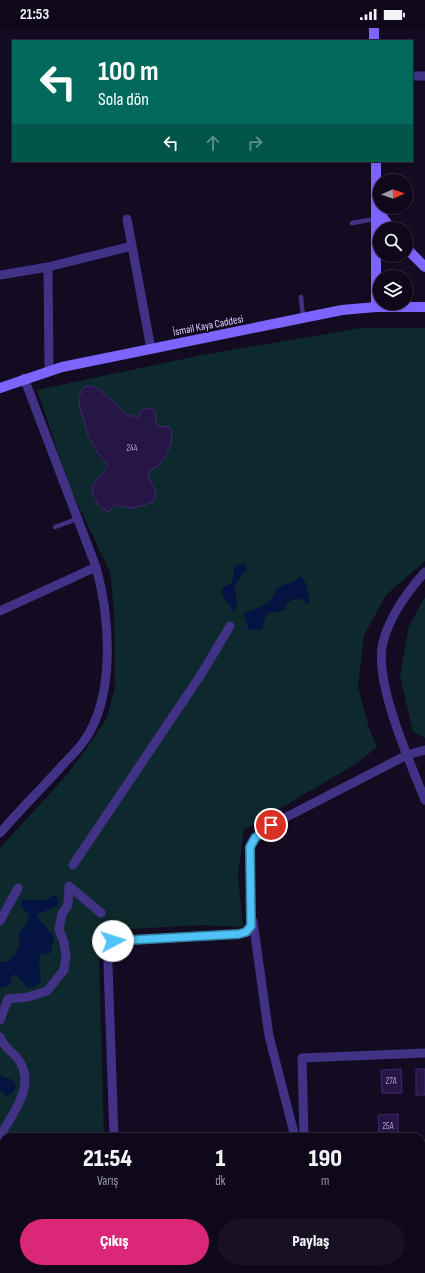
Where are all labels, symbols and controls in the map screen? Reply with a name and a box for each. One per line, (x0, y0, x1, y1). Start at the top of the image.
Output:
text: 21:53 (20, 5, 49, 24)
text: 100 m (98, 55, 159, 88)
icon: left (32, 56, 84, 108)
text: Sola dön (98, 89, 149, 110)
icon: left (160, 132, 182, 154)
icon: ahead (202, 132, 224, 154)
icon: right (244, 132, 266, 154)
north arrow (373, 174, 413, 214)
map controls (373, 174, 413, 310)
button: search (373, 222, 413, 262)
button: layers (373, 270, 413, 310)
street label: İsmail Kaya Caddesi (172, 311, 244, 339)
house number: 244 (126, 443, 138, 454)
pin (254, 808, 288, 842)
icon: arrive (260, 814, 282, 836)
position arrow (92, 920, 134, 962)
house number: 27A (385, 1076, 397, 1087)
house number: 25A (382, 1121, 394, 1132)
text: 21:54 (83, 1144, 132, 1173)
text: 1 (215, 1144, 225, 1173)
text: 190 (309, 1144, 342, 1173)
text: Varış (97, 1173, 118, 1189)
text: dk (215, 1173, 226, 1189)
text: m (321, 1173, 329, 1189)
button: Çıkış (20, 1219, 209, 1265)
button: Paylaş (217, 1219, 405, 1265)

